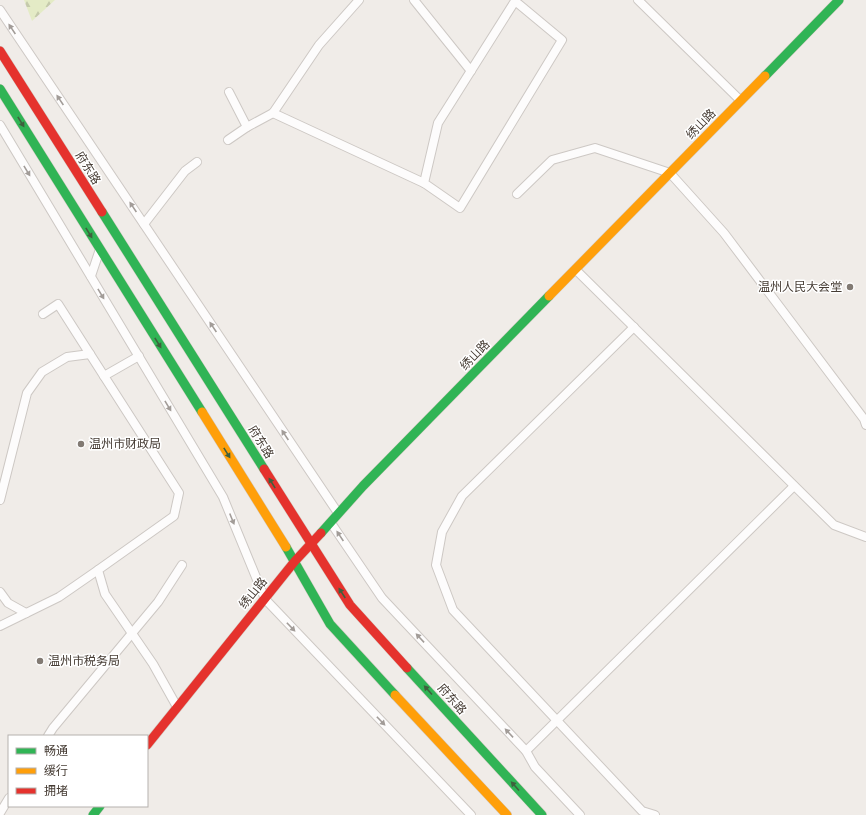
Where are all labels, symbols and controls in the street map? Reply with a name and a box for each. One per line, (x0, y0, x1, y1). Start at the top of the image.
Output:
one-way arrow (8, 23, 16, 34)
one-way arrow (56, 94, 64, 105)
street label: 绣山路 (683, 106, 719, 142)
one-way arrow (17, 116, 24, 128)
street label: 府东路 (73, 149, 103, 187)
one-way arrow (24, 165, 31, 177)
one-way arrow (129, 202, 137, 212)
one-way arrow (86, 227, 93, 239)
place label: 温州人民大会堂 (758, 280, 842, 294)
marker: 温州人民大会堂 (845, 282, 855, 292)
one-way arrow (98, 288, 105, 300)
one-way arrow (209, 322, 217, 332)
one-way arrow (155, 337, 162, 349)
street label: 绣山路 (457, 337, 493, 373)
one-way arrow (164, 401, 172, 411)
street label: 府东路 (246, 423, 276, 461)
one-way arrow (281, 430, 289, 440)
place label: 温州市财政局 (89, 437, 161, 451)
marker: 温州市财政局 (76, 439, 86, 449)
one-way arrow (223, 448, 231, 458)
one-way arrow (269, 477, 276, 489)
one-way arrow (229, 513, 235, 525)
one-way arrow (336, 531, 344, 542)
street label: 绣山路 (236, 575, 270, 611)
one-way arrow (338, 588, 346, 598)
one-way arrow (287, 622, 296, 632)
one-way arrow (415, 633, 425, 643)
place label: 温州市税务局 (48, 654, 120, 668)
marker: 温州市税务局 (35, 656, 45, 666)
street label: 府东路 (435, 681, 469, 717)
one-way arrow (423, 685, 432, 695)
one-way arrow (376, 716, 386, 726)
one-way arrow (505, 728, 514, 738)
legend (8, 735, 148, 807)
text: 畅通 (44, 744, 68, 758)
text: 缓行 (44, 764, 68, 778)
one-way arrow (511, 781, 520, 791)
text: 拥堵 (44, 784, 68, 798)

